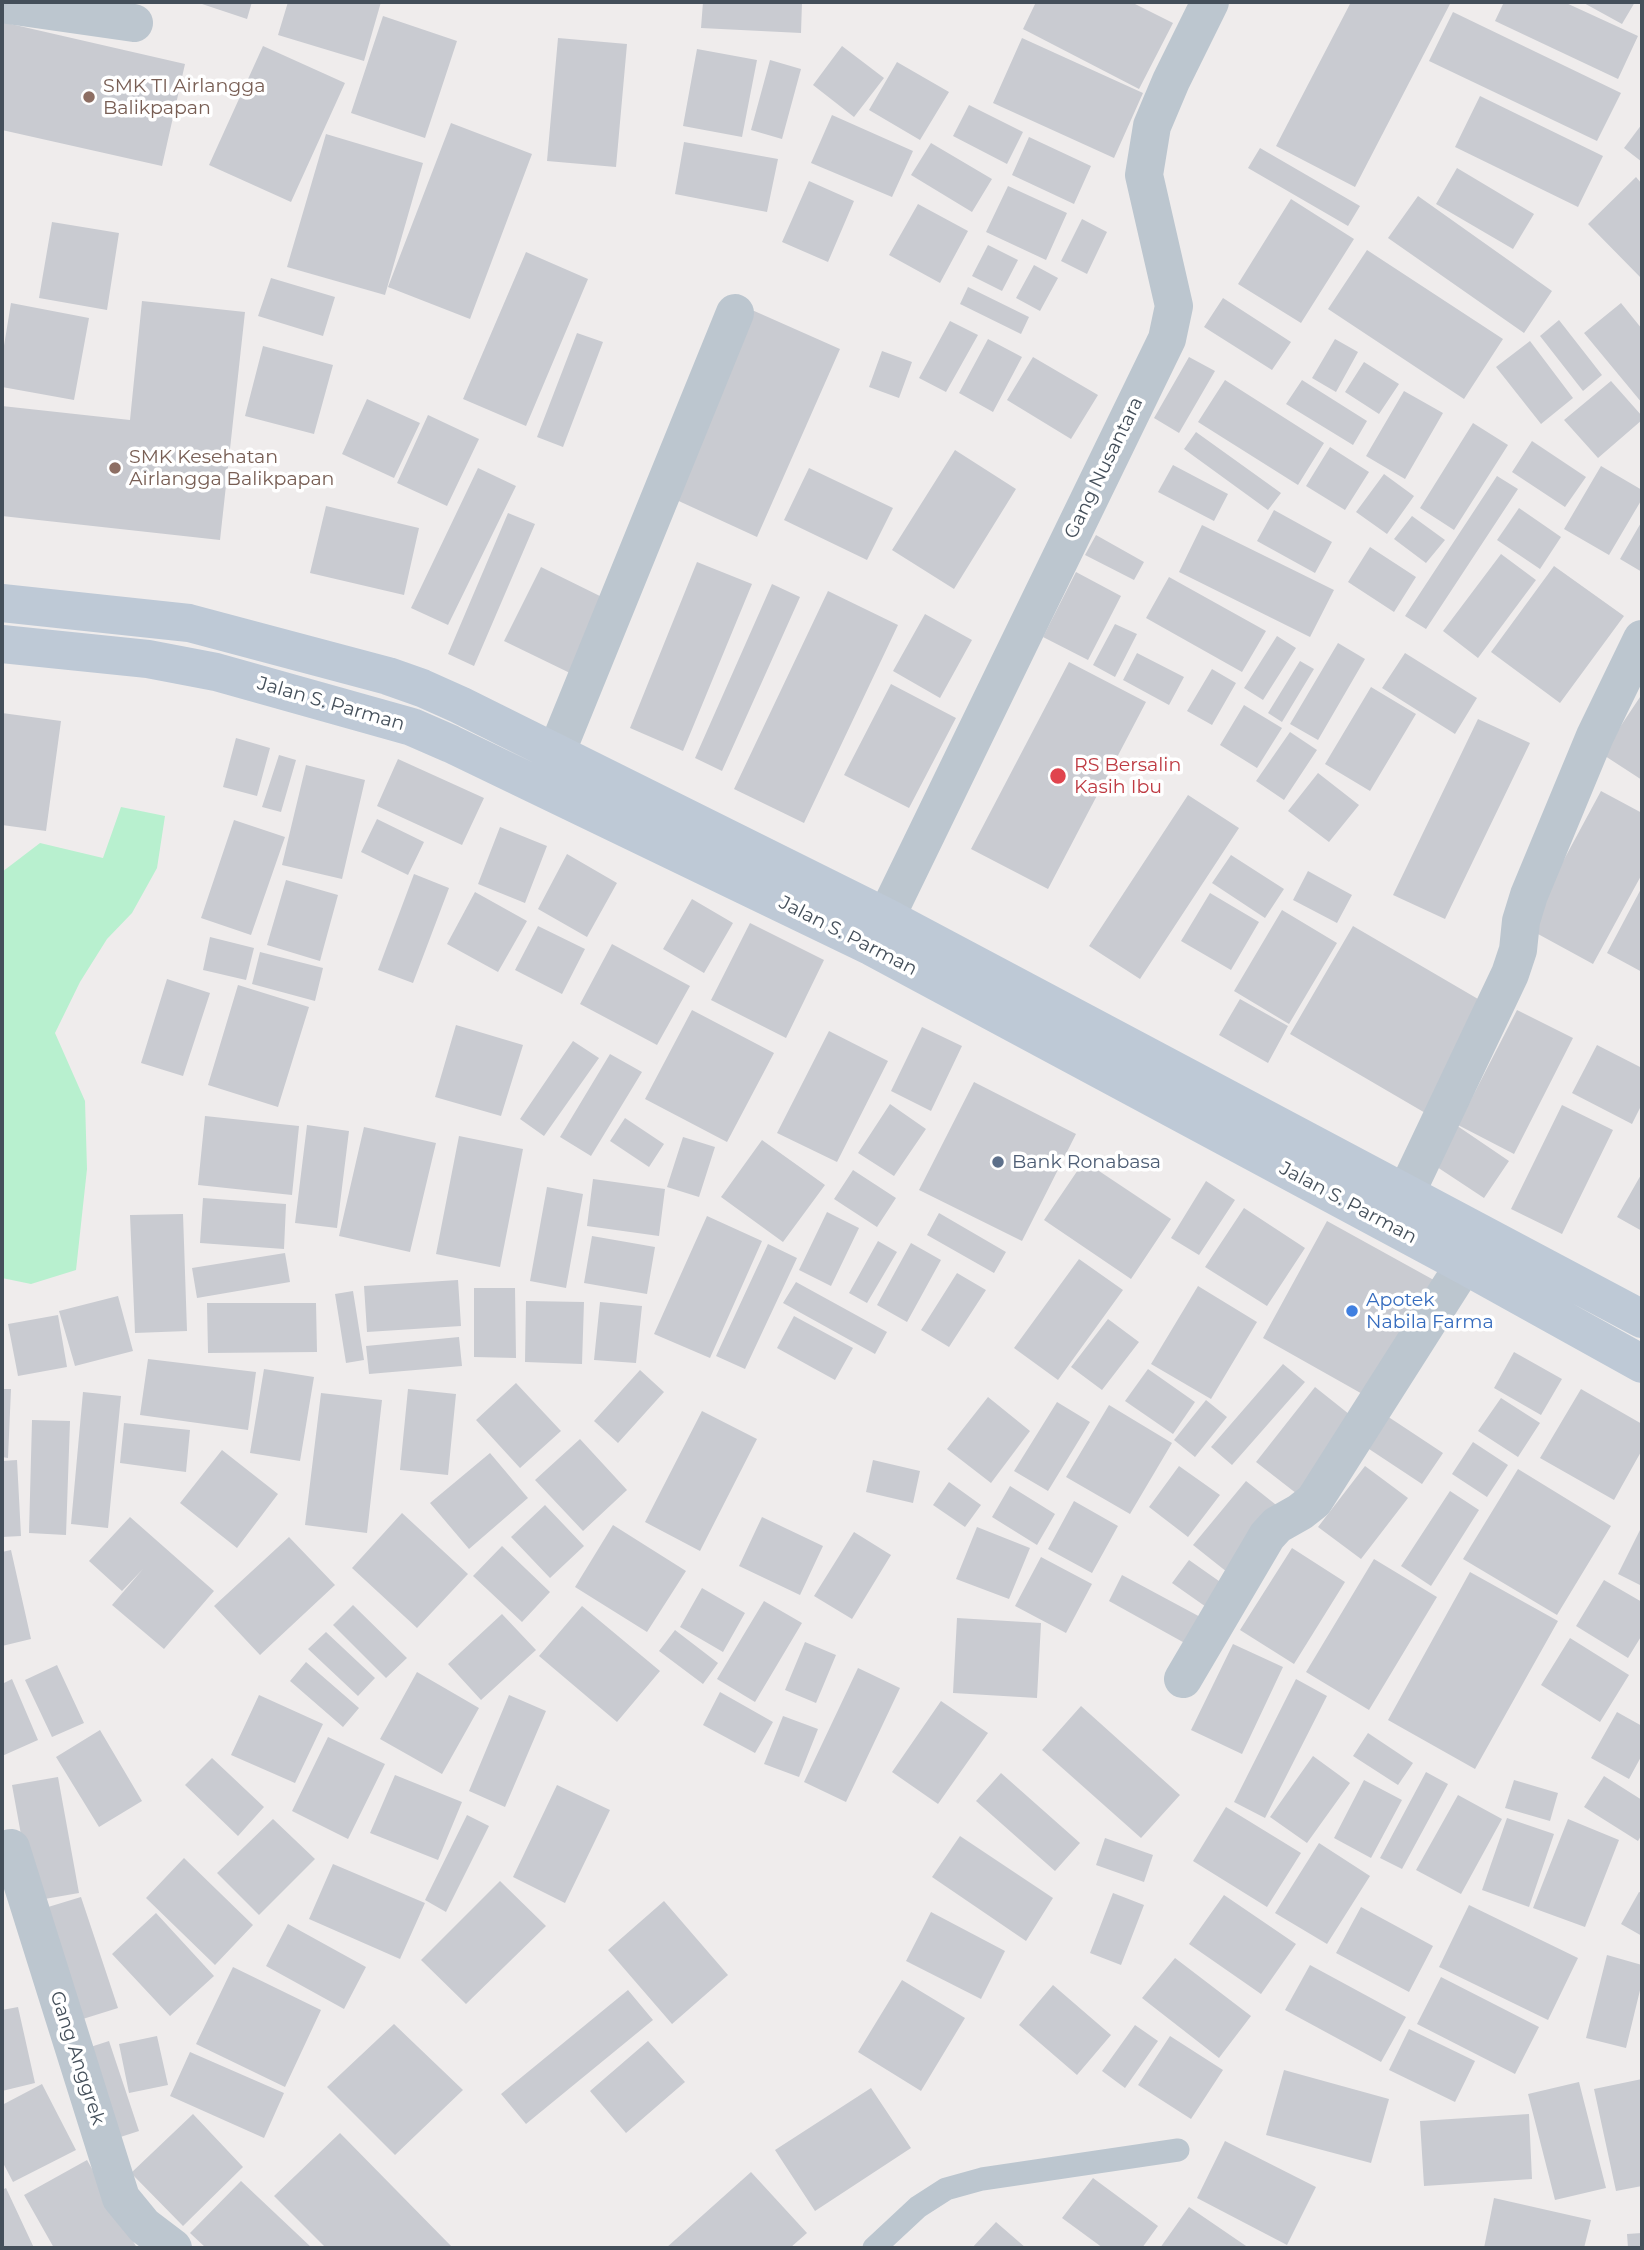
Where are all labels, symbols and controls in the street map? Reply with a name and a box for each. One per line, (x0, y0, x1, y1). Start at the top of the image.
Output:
place label: SMK TI Airlangga Balikpapan (103, 75, 266, 119)
marker: SMK TI Airlangga Balikpapan (81, 89, 97, 105)
street label: Gang Nusantara (1060, 393, 1148, 543)
place label: SMK Kesehatan Airlangga Balikpapan (129, 446, 334, 490)
marker: SMK Kesehatan Airlangga Balikpapan (107, 460, 123, 476)
street label: Jalan S. Parman (255, 672, 407, 736)
place label: RS Bersalin Kasih Ibu (1074, 754, 1181, 798)
marker: RS Bersalin Kasih Ibu (1048, 766, 1068, 786)
street label: Jalan S. Parman (775, 891, 921, 981)
place label: Bank Ronabasa (1012, 1151, 1161, 1173)
marker: Bank Ronabasa (990, 1154, 1006, 1170)
street label: Jalan S. Parman (1275, 1157, 1421, 1249)
place label: Apotek Nabila Farma (1366, 1289, 1494, 1333)
marker: Apotek Nabila Farma (1344, 1303, 1360, 1319)
street label: Gang Anggrek (45, 1988, 109, 2128)

